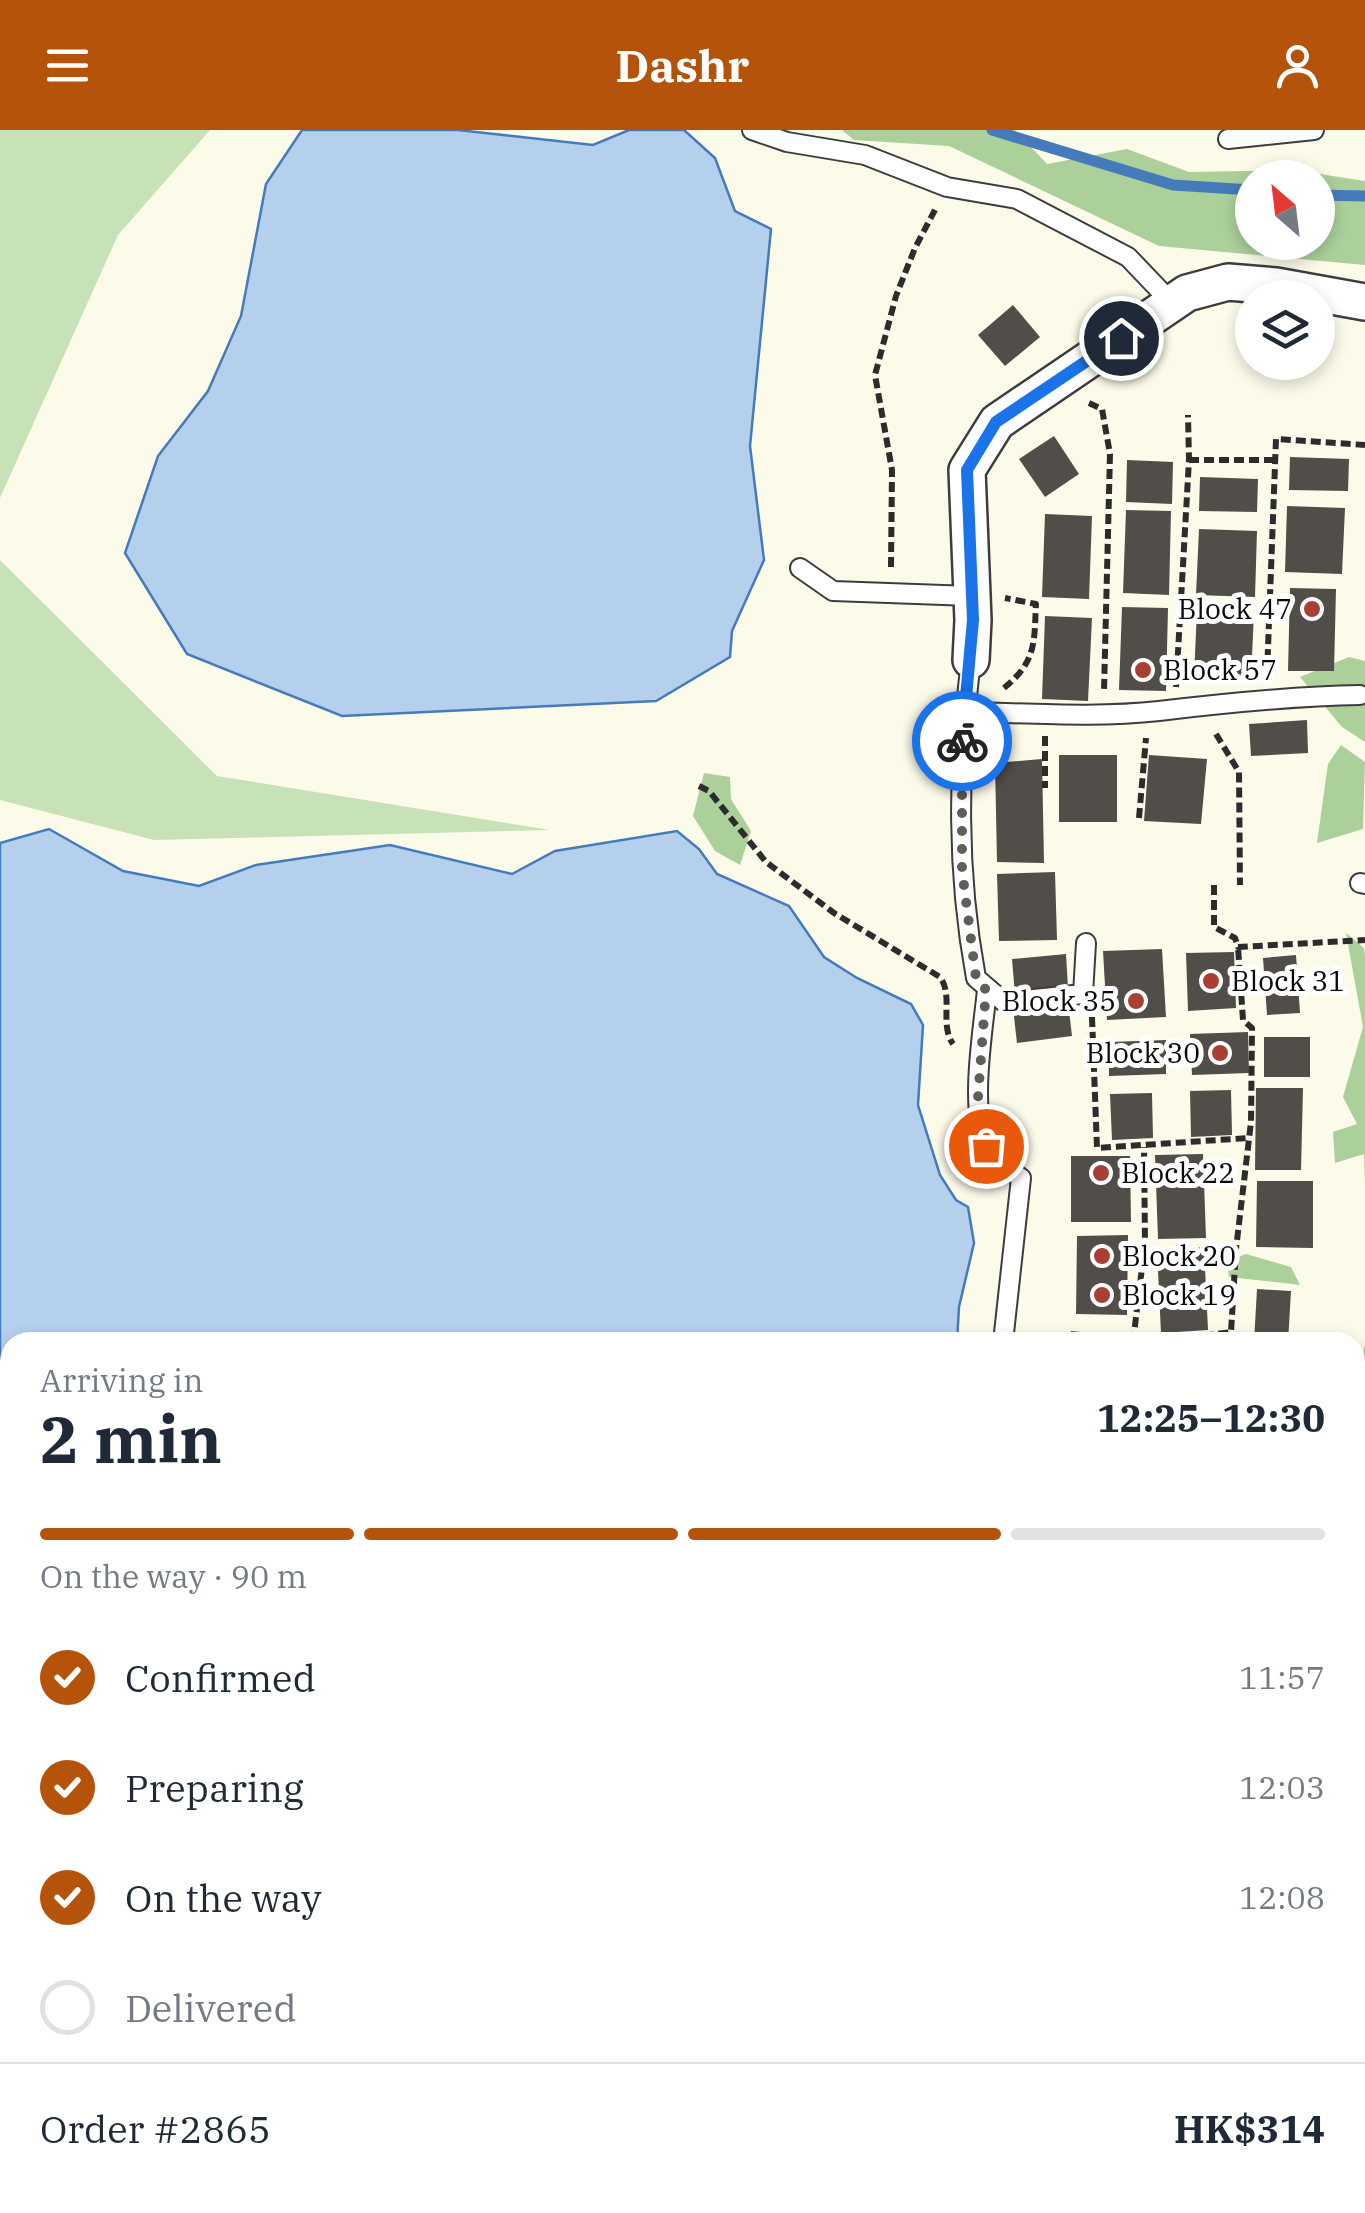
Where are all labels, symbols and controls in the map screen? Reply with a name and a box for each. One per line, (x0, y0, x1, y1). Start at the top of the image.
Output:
text: Dashr (615, 36, 750, 94)
icon: menu (40, 38, 95, 93)
icon: person (1270, 38, 1325, 93)
north arrow (1235, 160, 1335, 260)
map controls (1235, 160, 1335, 380)
button: layers (1235, 280, 1335, 380)
pin (1079, 296, 1164, 381)
icon: home (1094, 311, 1149, 366)
place label: Block 47 (1178, 590, 1292, 627)
marker: Block 47 (1301, 598, 1323, 620)
place label: Block 57 (1163, 651, 1277, 688)
marker: Block 57 (1132, 659, 1154, 681)
courier (912, 691, 1012, 791)
icon: bike (935, 714, 990, 769)
place label: Block 31 (1231, 962, 1345, 999)
marker: Block 31 (1200, 970, 1222, 992)
place label: Block 35 (1002, 982, 1116, 1019)
marker: Block 35 (1125, 990, 1147, 1012)
place label: Block 30 (1086, 1034, 1200, 1071)
marker: Block 30 (1209, 1042, 1231, 1064)
pin (944, 1104, 1029, 1189)
icon: bag (959, 1119, 1014, 1174)
place label: Block 22 (1121, 1154, 1235, 1191)
marker: Block 22 (1090, 1162, 1112, 1184)
place label: Block 20 (1122, 1237, 1236, 1274)
marker: Block 20 (1091, 1245, 1113, 1267)
place label: Block 19 (1122, 1276, 1236, 1313)
marker: Block 19 (1091, 1284, 1113, 1306)
text: Arriving in (40, 1359, 203, 1401)
text: 12:25–12:30 (1097, 1393, 1325, 1442)
text: 2 min (40, 1396, 222, 1481)
text: On the way · 90 m (40, 1555, 307, 1597)
icon: check (40, 1650, 95, 1705)
text: Confirmed (125, 1653, 316, 1702)
text: 11:57 (1239, 1656, 1325, 1698)
icon: check (40, 1760, 95, 1815)
text: Preparing (125, 1763, 304, 1812)
text: 12:03 (1239, 1766, 1325, 1808)
icon: check (40, 1870, 95, 1925)
text: On the way (125, 1873, 322, 1922)
text: 12:08 (1239, 1876, 1325, 1918)
text: Delivered (125, 1983, 297, 2032)
text: Order #2865 (40, 2104, 271, 2153)
text: HK$314 (1174, 2104, 1325, 2153)

